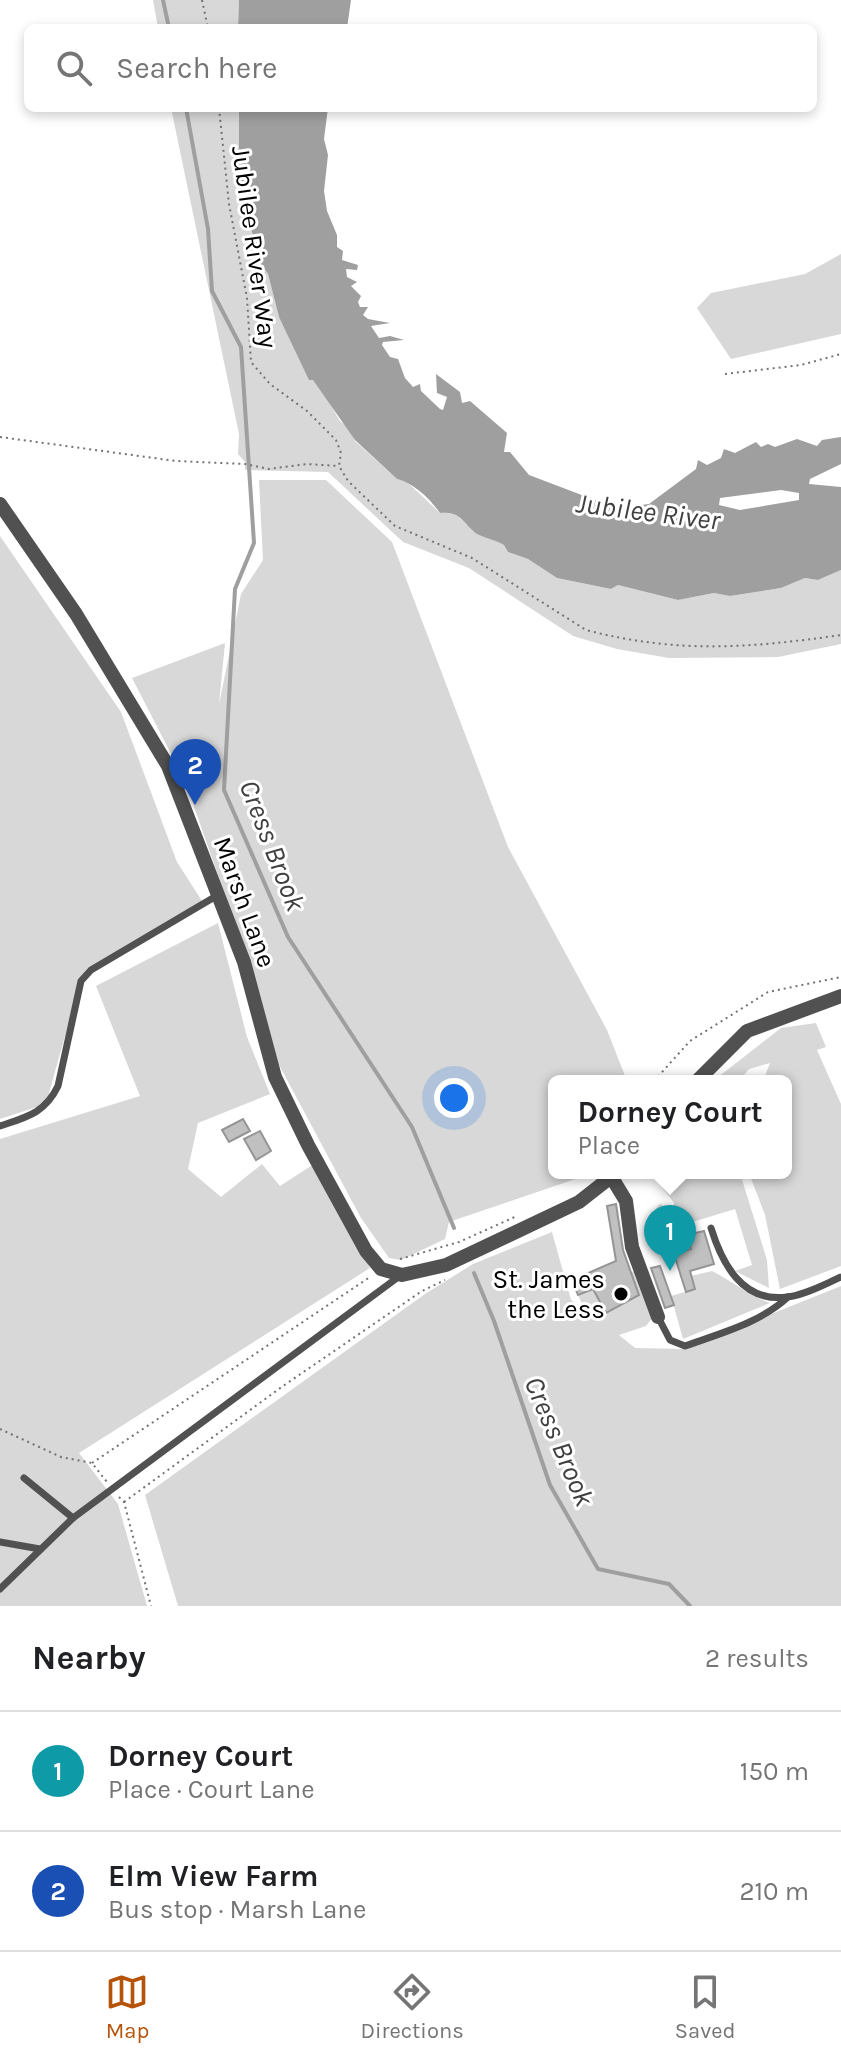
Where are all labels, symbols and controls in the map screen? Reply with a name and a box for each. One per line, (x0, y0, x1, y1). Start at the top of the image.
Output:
search box (24, 24, 817, 112)
icon: search (52, 46, 96, 90)
text: Search here (116, 50, 277, 86)
street label: Jubilee River Way (225, 144, 284, 350)
water label: Jubilee River (574, 486, 723, 537)
pin: 2 (169, 739, 221, 805)
water label: Cress Brook (232, 775, 313, 916)
street label: Marsh Lane (207, 833, 282, 972)
popup (548, 1075, 792, 1179)
your location (434, 1078, 474, 1118)
text: Dorney Court (577, 1094, 763, 1130)
text: Place (577, 1130, 640, 1161)
pin: 1 (644, 1205, 696, 1271)
place label: St. James the Less (493, 1264, 605, 1325)
marker: St. James the Less (612, 1285, 630, 1303)
water label: Cress Brook (517, 1371, 602, 1512)
text: Nearby (32, 1638, 146, 1678)
text: 2 results (705, 1643, 809, 1674)
text: Dorney Court (108, 1738, 293, 1774)
text: 1 (53, 1756, 63, 1787)
text: 150 m (740, 1756, 809, 1787)
text: Place · Court Lane (108, 1774, 315, 1805)
text: Elm View Farm (108, 1858, 318, 1894)
text: 2 (50, 1876, 66, 1907)
text: 210 m (739, 1876, 809, 1907)
text: Bus stop · Marsh Lane (108, 1894, 366, 1925)
tab: Map (105, 1970, 149, 2044)
tab: Directions (360, 1970, 464, 2044)
tab: Saved (675, 1970, 736, 2044)

